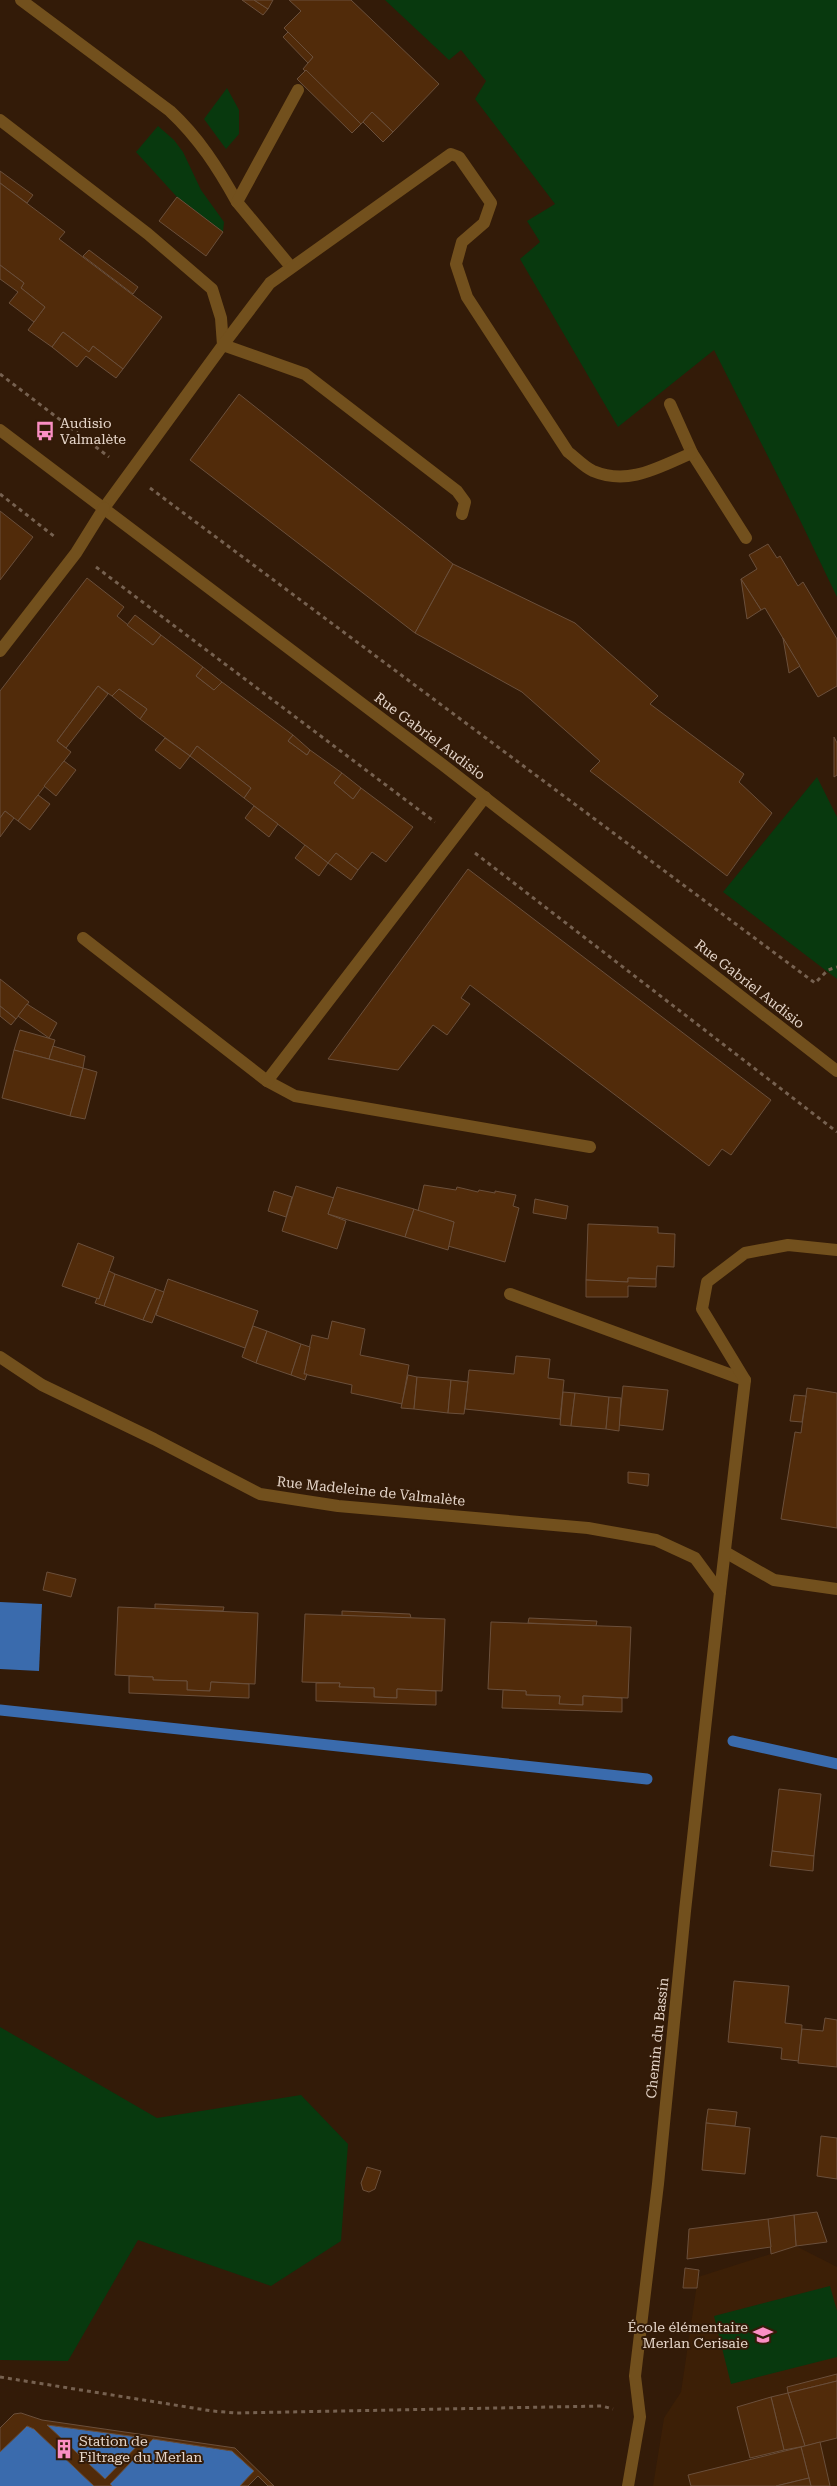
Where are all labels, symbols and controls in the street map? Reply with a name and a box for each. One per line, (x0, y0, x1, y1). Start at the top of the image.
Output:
place label: Audisio Valmalète (60, 415, 126, 447)
bus stop icon: Audisio Valmalète (34, 420, 56, 442)
street label: Rue Gabriel Audisio (372, 689, 488, 783)
street label: Rue Gabriel Audisio (692, 936, 808, 1032)
street label: Rue Madeleine de Valmalète (276, 1473, 466, 1509)
street label: Chemin du Bassin (643, 1977, 671, 2099)
place label: École élémentaire Merlan Cerisaie (627, 2319, 748, 2351)
school or university icon: École élémentaire Merlan Cerisaie (752, 2324, 774, 2346)
place label: Station de Filtrage du Merlan (79, 2433, 202, 2465)
building icon: Station de Filtrage du Merlan (53, 2438, 75, 2460)

